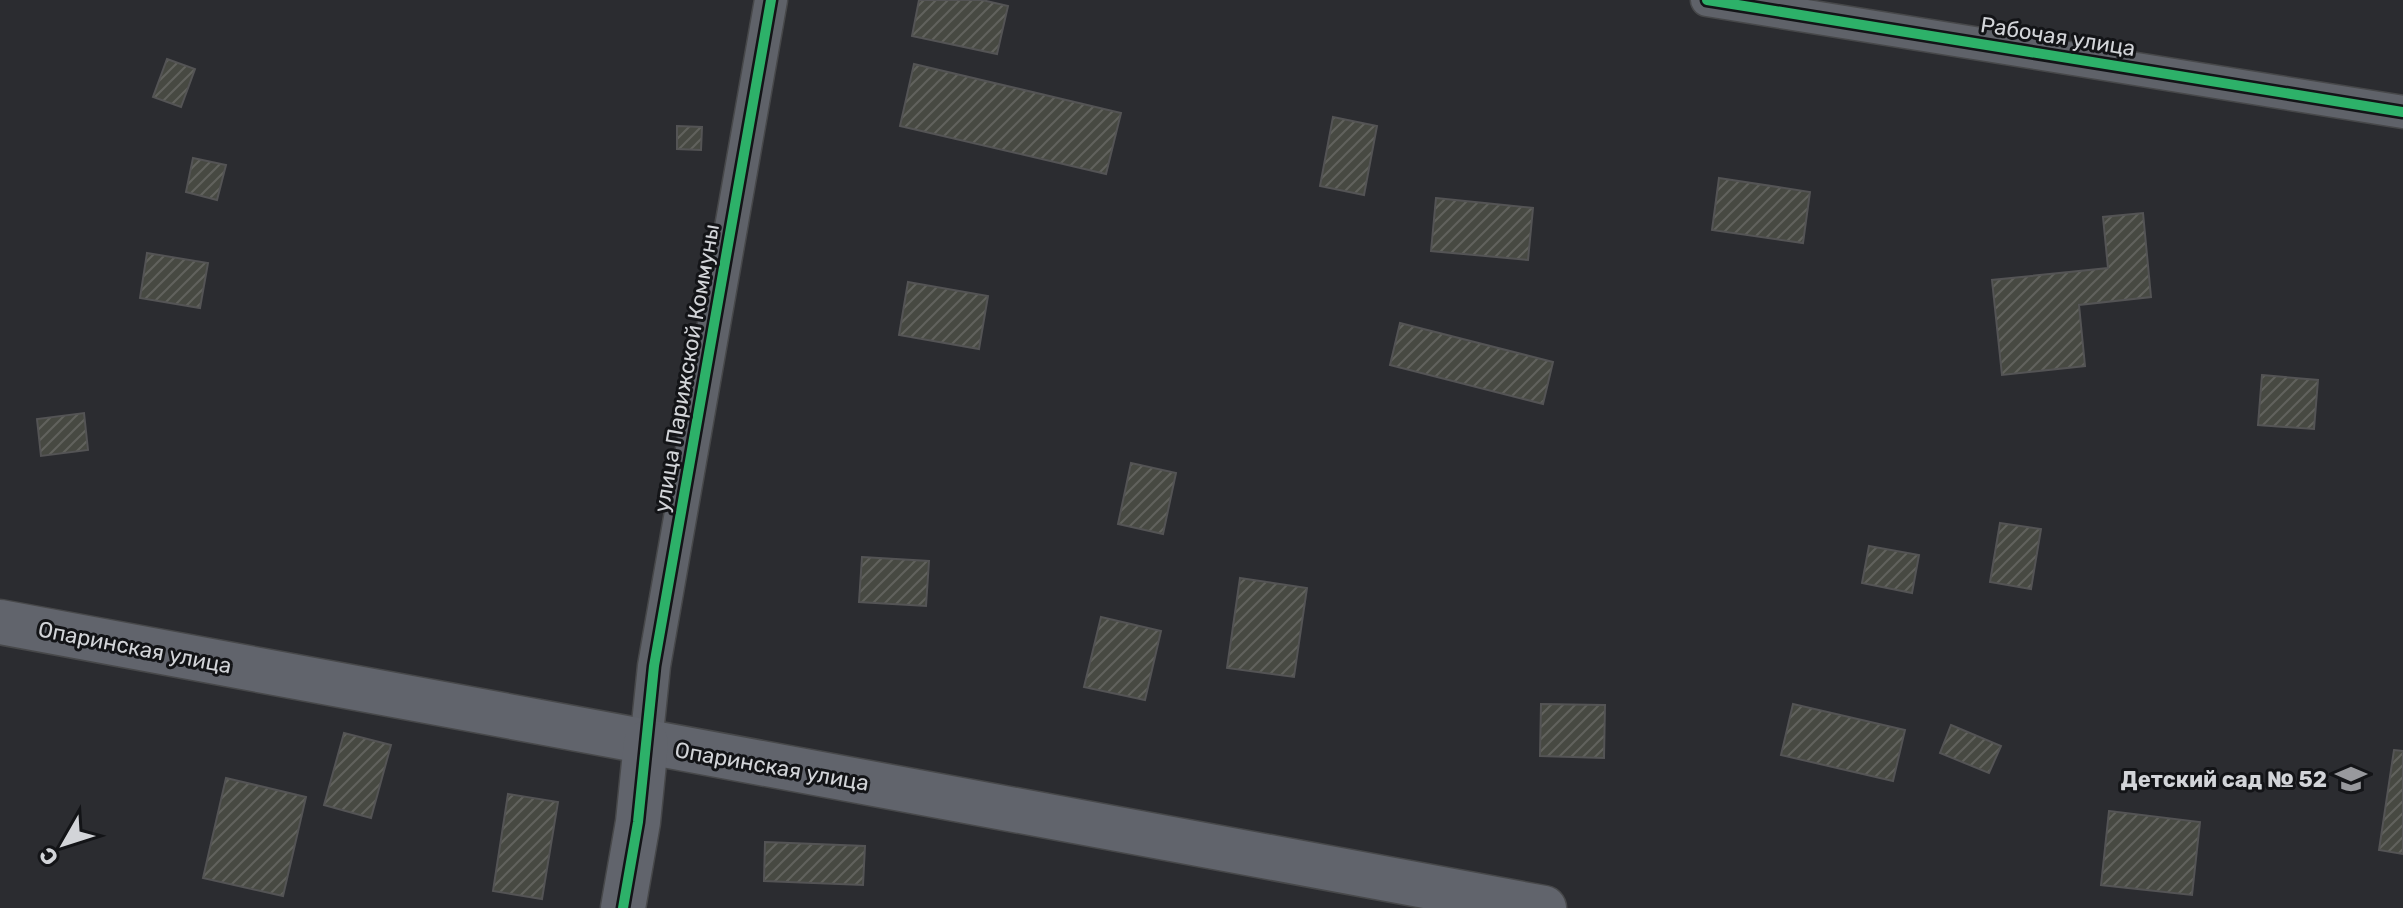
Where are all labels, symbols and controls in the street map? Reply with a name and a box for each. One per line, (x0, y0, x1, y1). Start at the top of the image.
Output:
street label: Рабочая улица (1978, 11, 2137, 62)
street label: улица Парижской Коммуны (648, 222, 725, 514)
street label: Опаринская улица (36, 615, 234, 680)
street label: Опаринская улица (673, 736, 871, 797)
school or university icon: Детский сад № 52 (2334, 762, 2368, 796)
place label: Детский сад № 52 (2120, 766, 2327, 793)
north arrow (24, 804, 104, 884)
text: С (33, 842, 64, 871)

